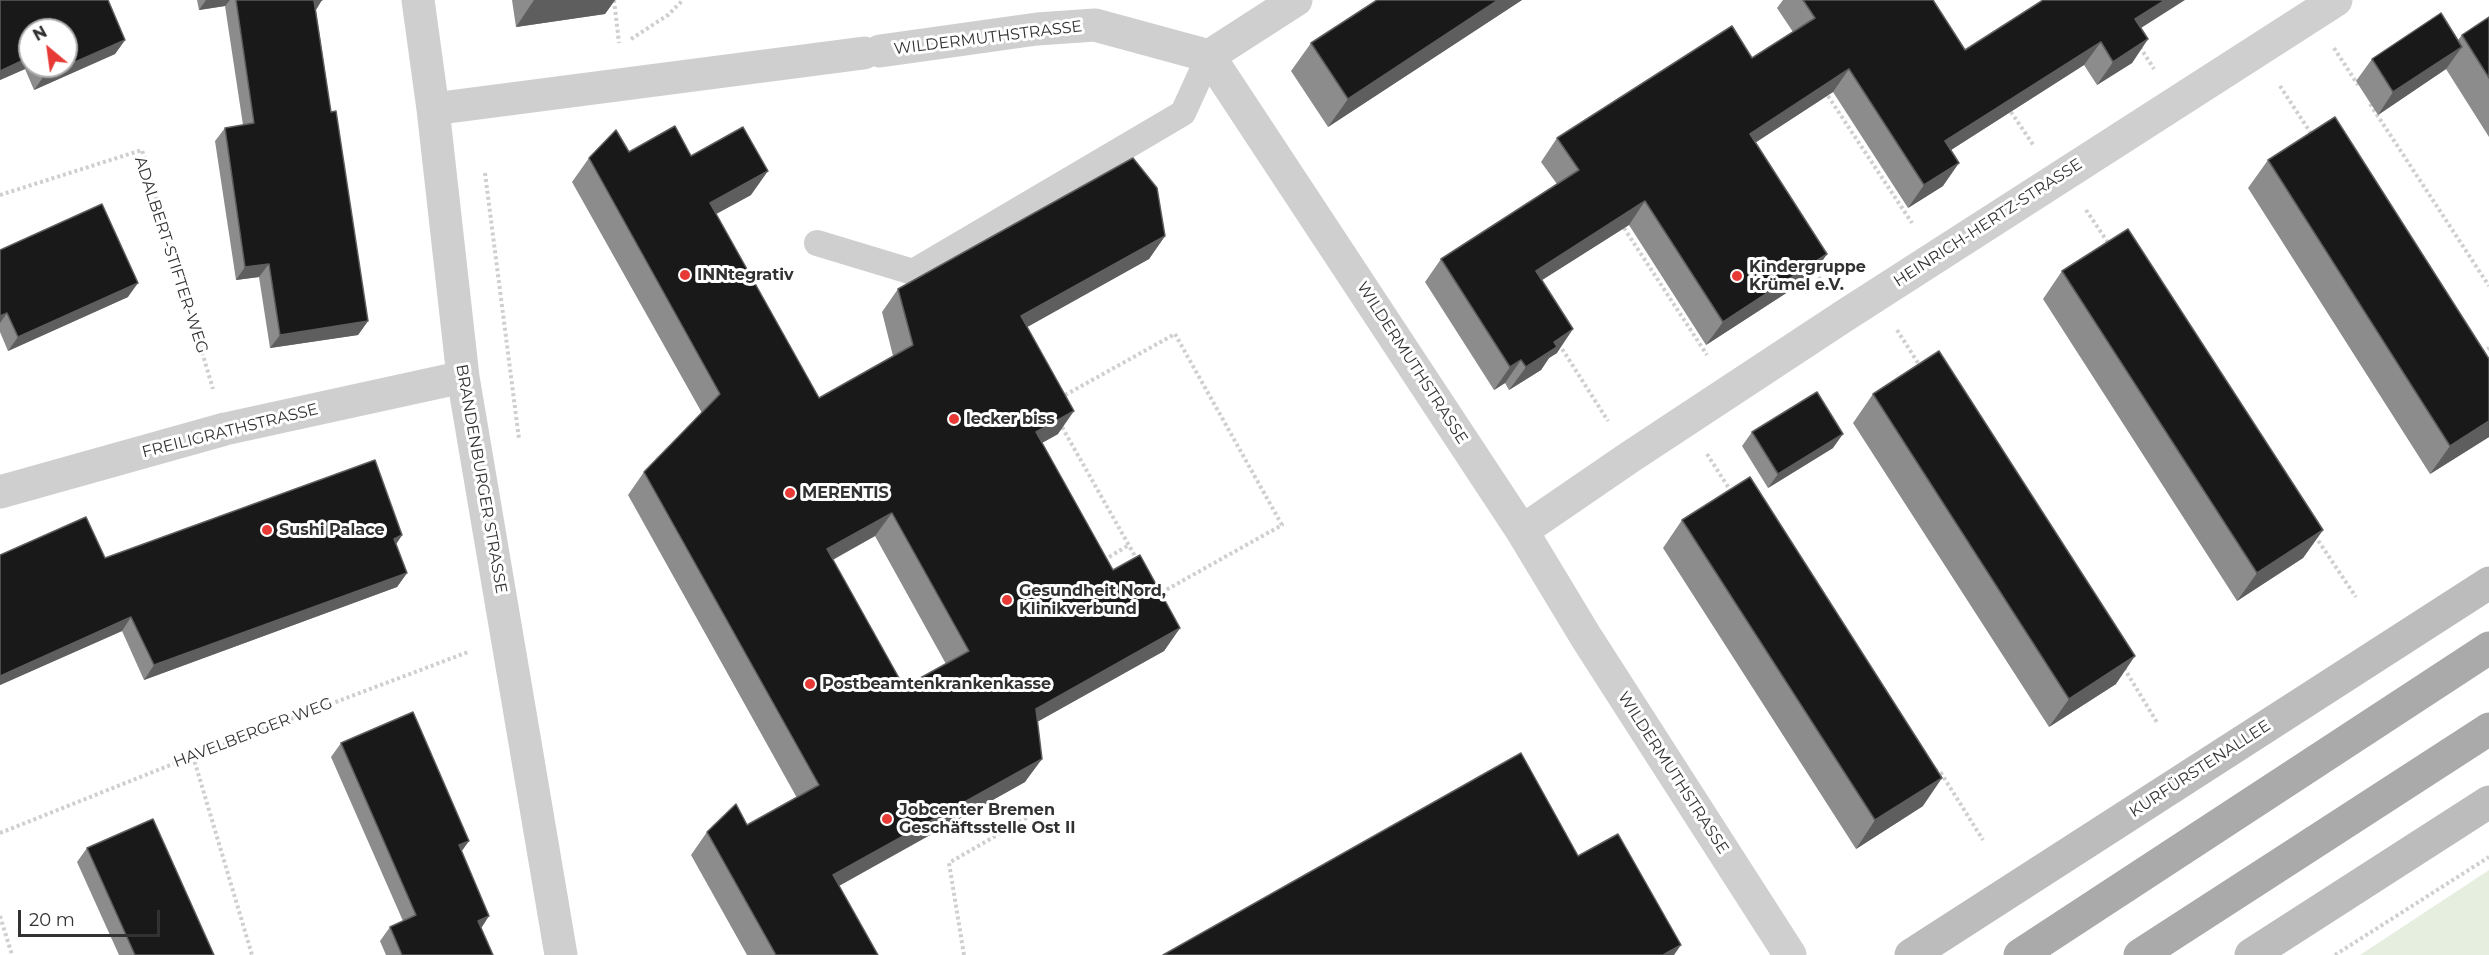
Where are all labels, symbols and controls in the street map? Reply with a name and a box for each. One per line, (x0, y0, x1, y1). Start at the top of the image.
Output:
street label: WILDERMUTHSTRASSE (893, 17, 1083, 59)
north arrow (18, 18, 78, 78)
text: N (30, 22, 50, 45)
street label: ADALBERT-STIFTER-WEG (130, 154, 212, 356)
street label: HEINRICH-HERTZ-STRASSE (1890, 155, 2086, 291)
place label: Kindergruppe Krümel e.V. (1749, 257, 1866, 295)
place label: INNtegrativ (697, 265, 794, 285)
marker: INNtegrativ (678, 268, 692, 282)
marker: Kindergruppe Krümel e.V. (1730, 269, 1744, 283)
street label: WILDERMUTHSTRASSE (1352, 278, 1472, 448)
street label: BRANDENBURGER STRASSE (451, 363, 511, 595)
street label: FREILIGRATHSTRASSE (140, 400, 320, 462)
place label: lecker biss (966, 409, 1055, 429)
marker: lecker biss (947, 412, 961, 426)
place label: MERENTIS (802, 483, 889, 503)
marker: MERENTIS (783, 486, 797, 500)
place label: Sushi Palace (279, 520, 385, 540)
marker: Sushi Palace (260, 523, 274, 537)
place label: Gesundheit Nord, Klinikverbund (1019, 581, 1166, 619)
marker: Gesundheit Nord, Klinikverbund (1000, 593, 1014, 607)
place label: Postbeamtenkrankenkasse (822, 674, 1051, 694)
marker: Postbeamtenkrankenkasse (803, 677, 817, 691)
street label: WILDERMUTHSTRASSE (1613, 688, 1733, 858)
street label: HAVELBERGER WEG (171, 694, 335, 772)
street label: KURFÜRSTENALLEE (2126, 716, 2274, 822)
place label: Jobcenter Bremen Geschäftsstelle Ost II (899, 800, 1075, 838)
marker: Jobcenter Bremen Geschäftsstelle Ost II (880, 812, 894, 826)
scale bar (21, 898, 164, 936)
text: 20 m (29, 909, 75, 931)

